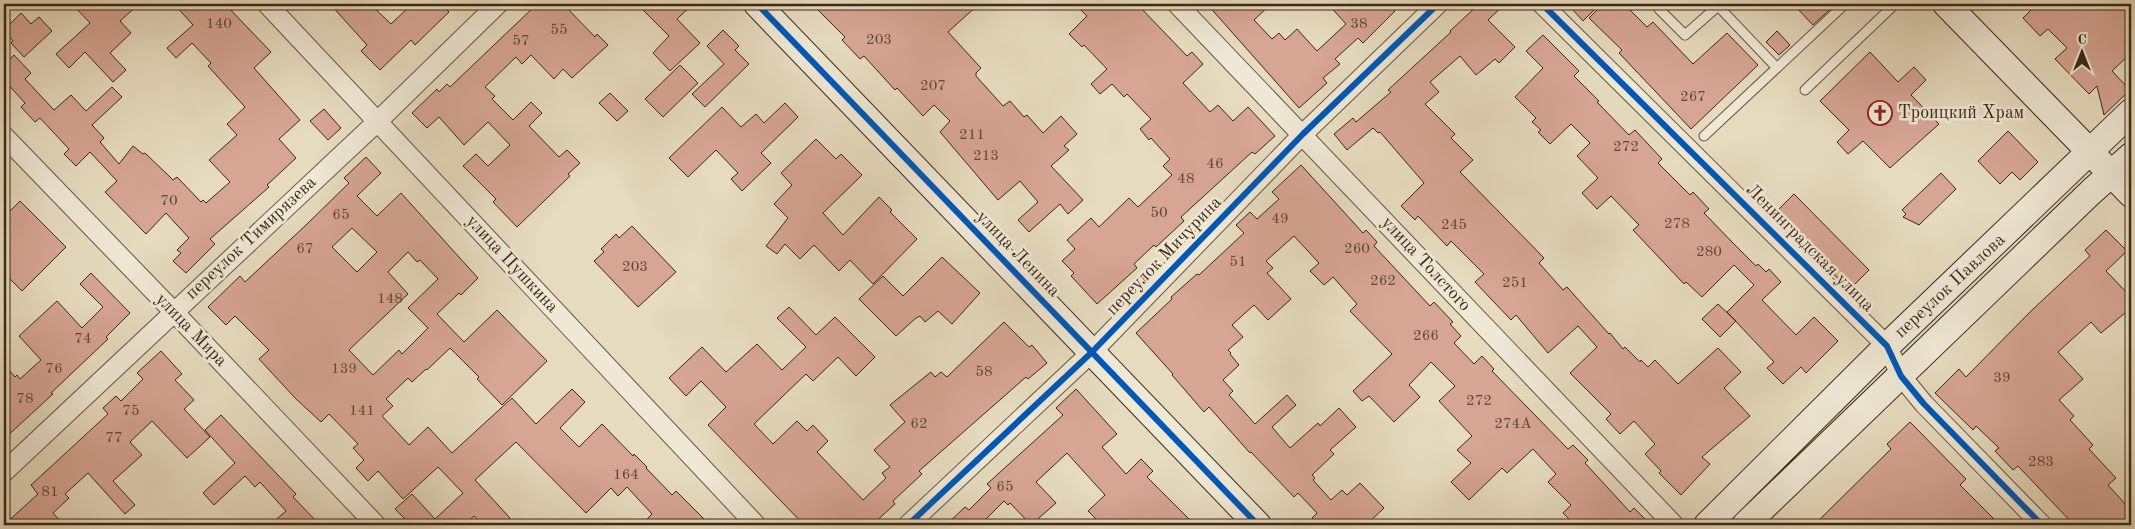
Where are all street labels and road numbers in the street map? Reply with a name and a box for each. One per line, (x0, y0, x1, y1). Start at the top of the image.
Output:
street label: переулок Тимирязева (182, 173, 320, 303)
street label: Ленинградская улица (1743, 181, 1878, 316)
street label: переулок Мичурина (1103, 193, 1225, 319)
street label: улица Ленина (973, 208, 1063, 300)
street label: улица Пушкина (462, 212, 562, 316)
street label: улица Толстого (1378, 213, 1474, 315)
street label: переулок Павлова (1891, 230, 2009, 342)
street label: улица Мира (152, 290, 230, 370)

